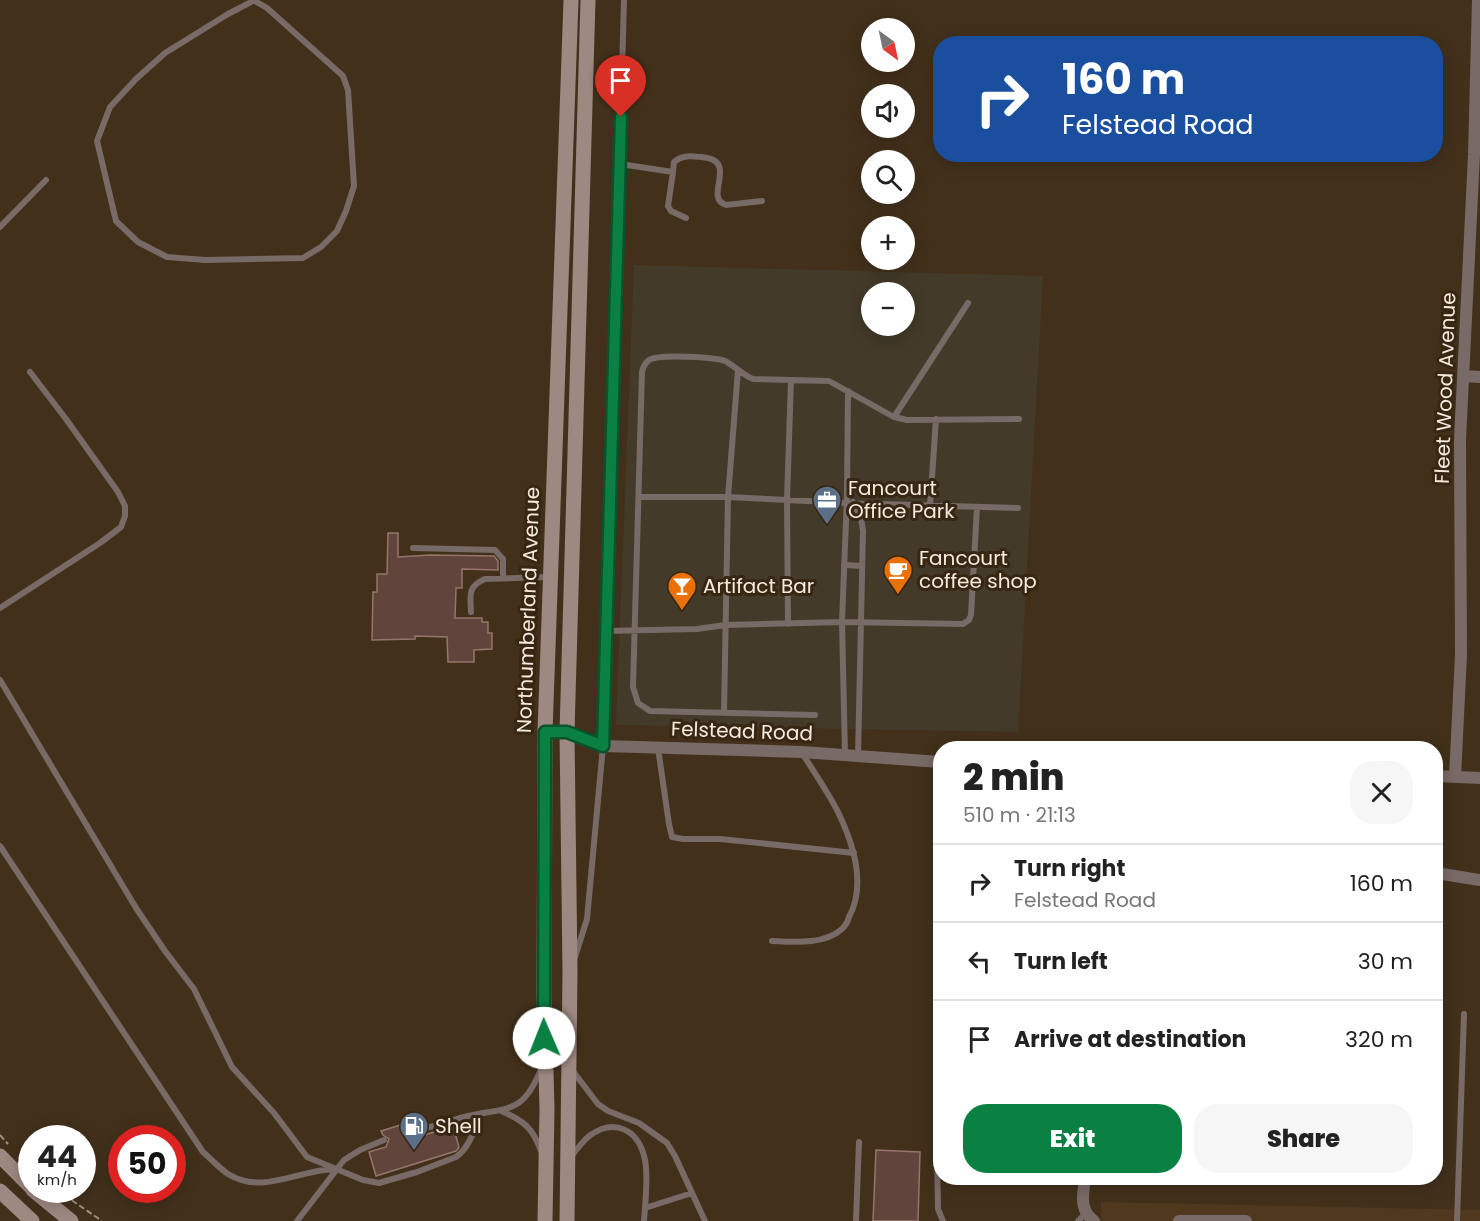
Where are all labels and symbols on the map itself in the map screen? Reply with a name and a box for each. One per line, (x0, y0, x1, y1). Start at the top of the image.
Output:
north arrow (861, 18, 915, 72)
pin (595, 55, 646, 117)
street label: Fleet Wood Avenue (1428, 292, 1462, 484)
place label: Fancourt Office Park (848, 474, 955, 525)
office icon: Fancourt Office Park (811, 484, 843, 526)
street label: Northumberland Avenue (510, 486, 546, 734)
place label: Fancourt coffee shop (919, 544, 1037, 595)
cafe icon: Fancourt coffee shop (882, 554, 914, 596)
bar icon: Artifact Bar (666, 570, 698, 612)
place label: Artifact Bar (703, 572, 814, 600)
street label: Felstead Road (671, 715, 813, 747)
position arrow (512, 1006, 576, 1070)
fuel station icon: Shell (398, 1110, 430, 1152)
place label: Shell (435, 1112, 482, 1140)
speed limit sign: 50 (108, 1125, 186, 1203)

